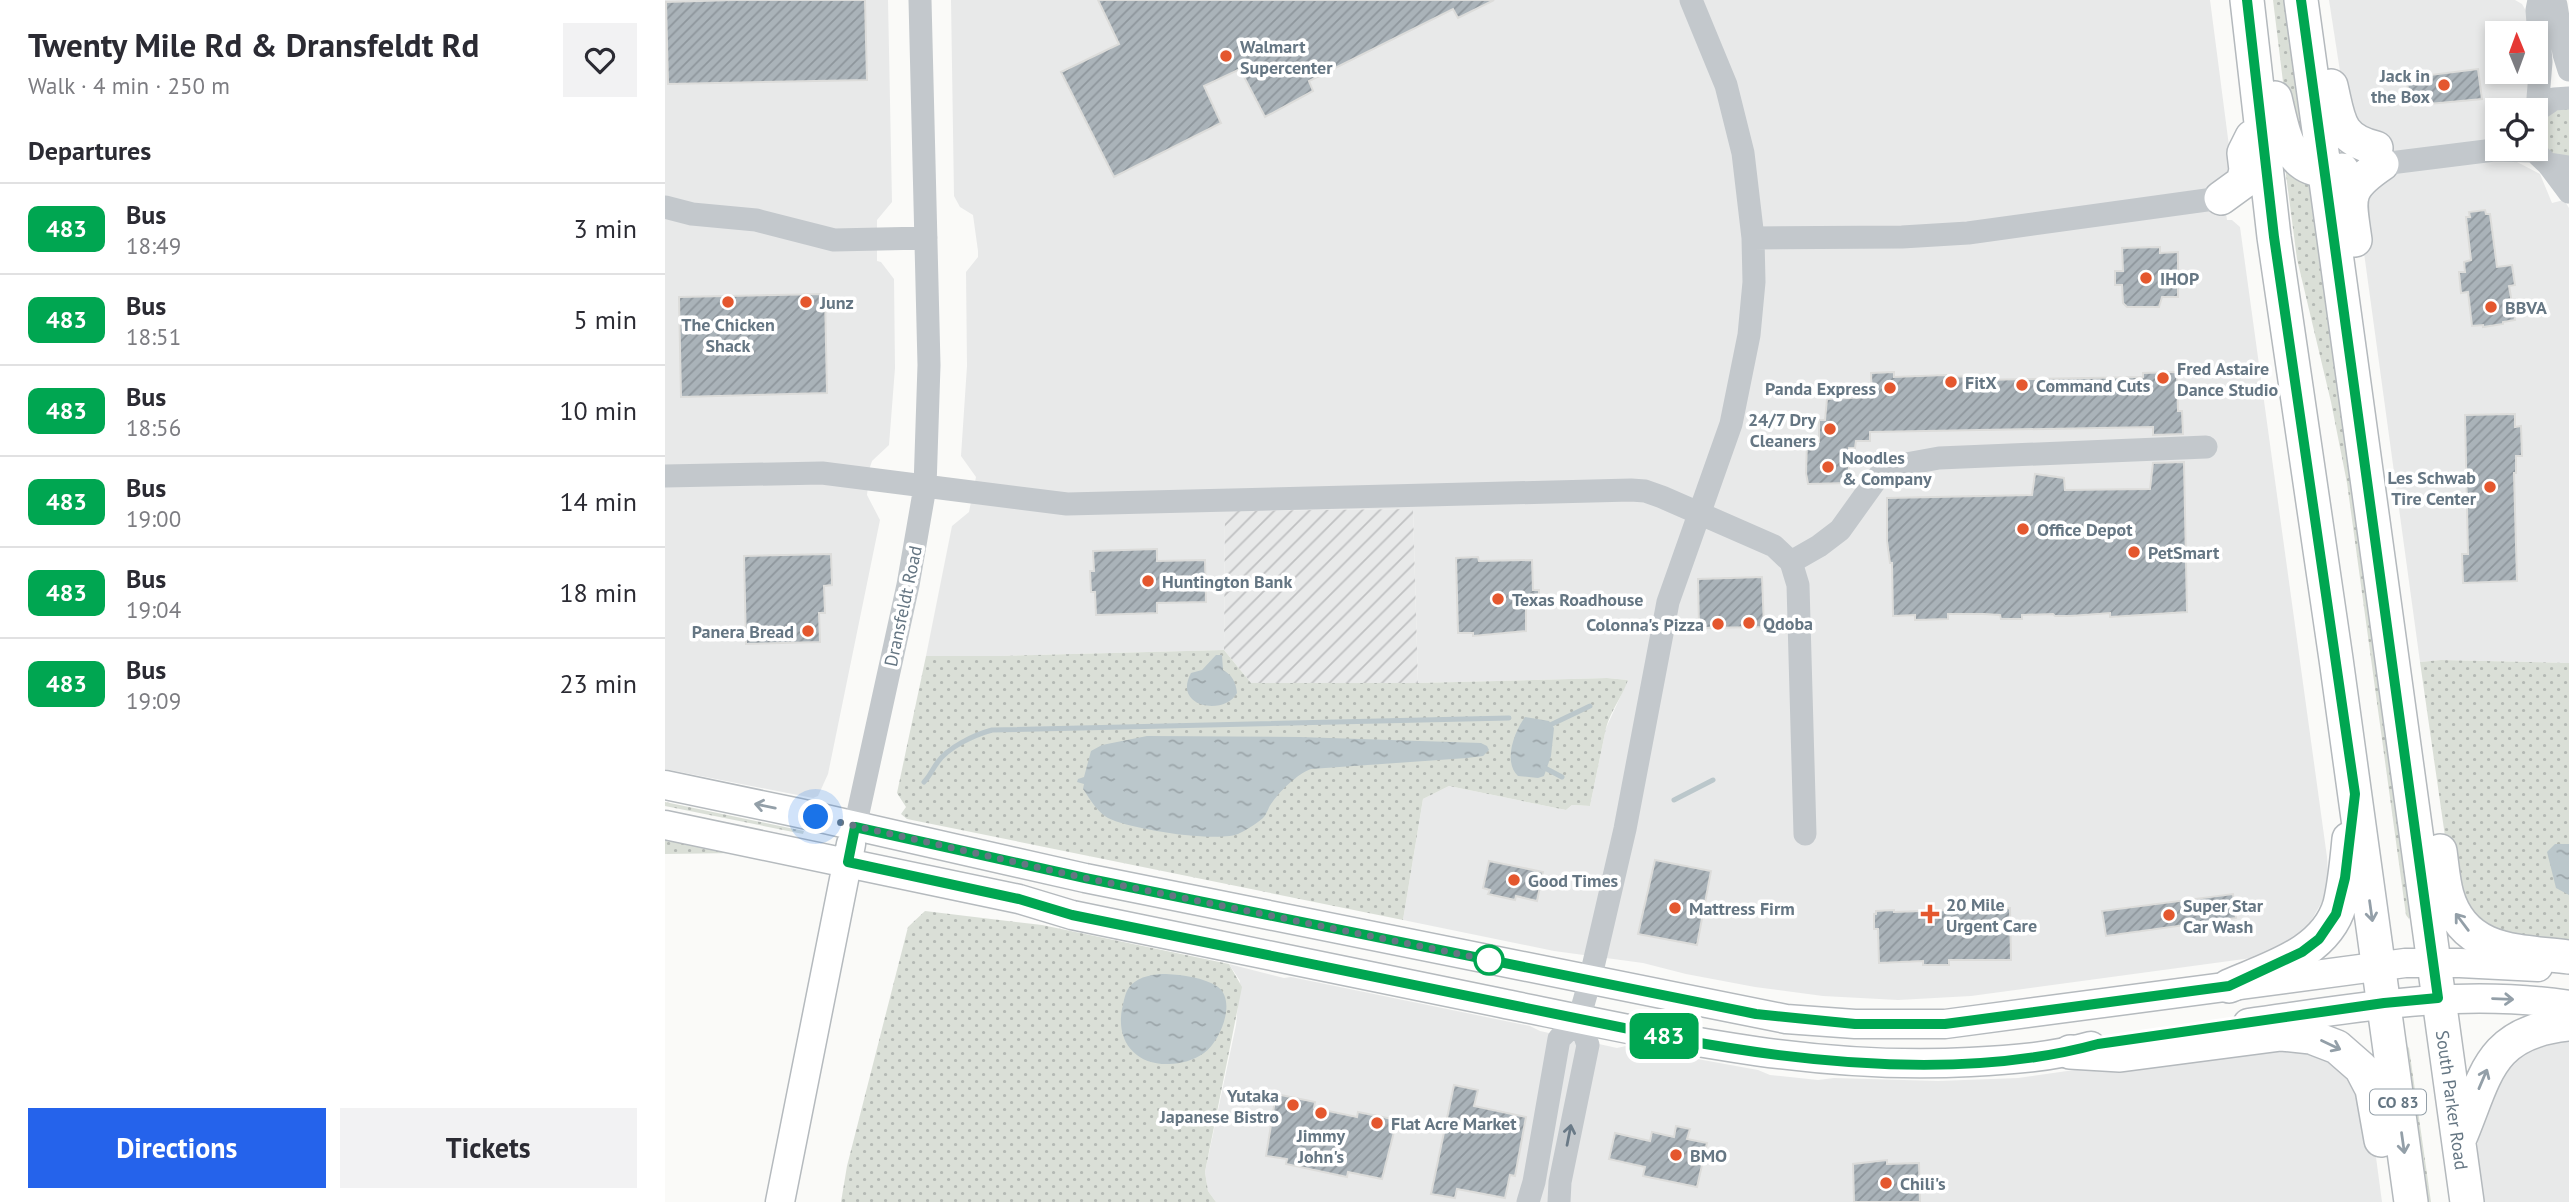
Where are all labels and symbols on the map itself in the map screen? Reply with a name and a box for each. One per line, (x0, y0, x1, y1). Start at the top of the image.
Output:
north arrow (2485, 21, 2548, 84)
place label: Walmart Supercenter (1240, 35, 1333, 79)
marker: Walmart Supercenter (1218, 48, 1234, 64)
place label: Jack in the Box (2371, 64, 2431, 108)
marker: Jack in the Box (2436, 77, 2452, 93)
place label: IHOP (2160, 267, 2199, 290)
marker: IHOP (2138, 270, 2154, 286)
place label: Junz (819, 291, 854, 314)
marker: The Chicken Shack (720, 294, 736, 310)
marker: Junz (798, 294, 814, 310)
place label: BBVA (2505, 296, 2547, 319)
marker: BBVA (2483, 299, 2499, 315)
place label: The Chicken Shack (681, 313, 775, 357)
place label: Fred Astaire Dance Studio (2177, 357, 2279, 401)
marker: Fred Astaire Dance Studio (2155, 370, 2171, 386)
place label: FitX (1965, 371, 1997, 394)
marker: FitX (1943, 374, 1959, 390)
place label: Command Cuts (2036, 374, 2151, 397)
place label: Panda Express (1765, 377, 1876, 400)
marker: Command Cuts (2014, 377, 2030, 393)
marker: Panda Express (1882, 380, 1898, 396)
place label: 24/7 Dry Cleaners (1748, 408, 1816, 452)
marker: 24/7 Dry Cleaners (1822, 421, 1838, 437)
place label: Noodles & Company (1842, 446, 1932, 490)
marker: Noodles & Company (1820, 459, 1836, 475)
place label: Les Schwab Tire Center (2387, 466, 2477, 510)
marker: Les Schwab Tire Center (2482, 479, 2498, 495)
place label: Office Depot (2037, 518, 2133, 541)
marker: Office Depot (2015, 521, 2031, 537)
place label: PetSmart (2148, 541, 2220, 564)
street label: Dransfeldt Road (879, 544, 927, 668)
marker: PetSmart (2126, 544, 2142, 560)
place label: Huntington Bank (1162, 570, 1292, 593)
marker: Huntington Bank (1140, 573, 1156, 589)
place label: Texas Roadhouse (1512, 588, 1643, 611)
marker: Texas Roadhouse (1490, 591, 1506, 607)
place label: Qdoba (1763, 612, 1813, 635)
place label: Colonna's Pizza (1586, 613, 1704, 636)
marker: Qdoba (1741, 615, 1757, 631)
marker: Colonna's Pizza (1710, 616, 1726, 632)
place label: Panera Bread (692, 620, 794, 643)
marker: Panera Bread (800, 623, 816, 639)
one-way arrow (754, 799, 777, 812)
your location (798, 799, 833, 834)
place label: Good Times (1528, 869, 1619, 892)
marker: Good Times (1506, 872, 1522, 888)
place label: 20 Mile Urgent Care (1946, 893, 2037, 937)
place label: Super Star Car Wash (2183, 894, 2264, 938)
place label: Mattress Firm (1689, 897, 1795, 920)
one-way arrow (2365, 899, 2378, 921)
marker: Mattress Firm (1667, 900, 1683, 916)
marker: 20 Mile Urgent Care (1920, 904, 1940, 924)
marker: Super Star Car Wash (2161, 907, 2177, 923)
one-way arrow (2455, 913, 2469, 932)
unlabelled marker (1474, 945, 1504, 975)
one-way arrow (2492, 993, 2515, 1006)
line badge: 483 (1624, 1013, 1704, 1059)
street label: South Parker Road (2431, 1029, 2473, 1171)
one-way arrow (2319, 1039, 2341, 1052)
one-way arrow (2477, 1069, 2490, 1090)
place label: Yutaka Japanese Bistro (1159, 1084, 1279, 1128)
road number: CO 83 (2370, 1090, 2426, 1114)
marker: Yutaka Japanese Bistro (1285, 1097, 1301, 1113)
marker: Jimmy John's (1313, 1105, 1329, 1121)
place label: Flat Acre Market (1391, 1112, 1517, 1135)
marker: Flat Acre Market (1369, 1115, 1385, 1131)
place label: Jimmy John's (1296, 1124, 1346, 1168)
one-way arrow (1563, 1124, 1577, 1147)
one-way arrow (2397, 1131, 2410, 1154)
place label: BMO (1690, 1144, 1727, 1167)
marker: BMO (1668, 1147, 1684, 1163)
place label: Chili's (1900, 1172, 1946, 1195)
marker: Chili's (1878, 1175, 1894, 1191)

